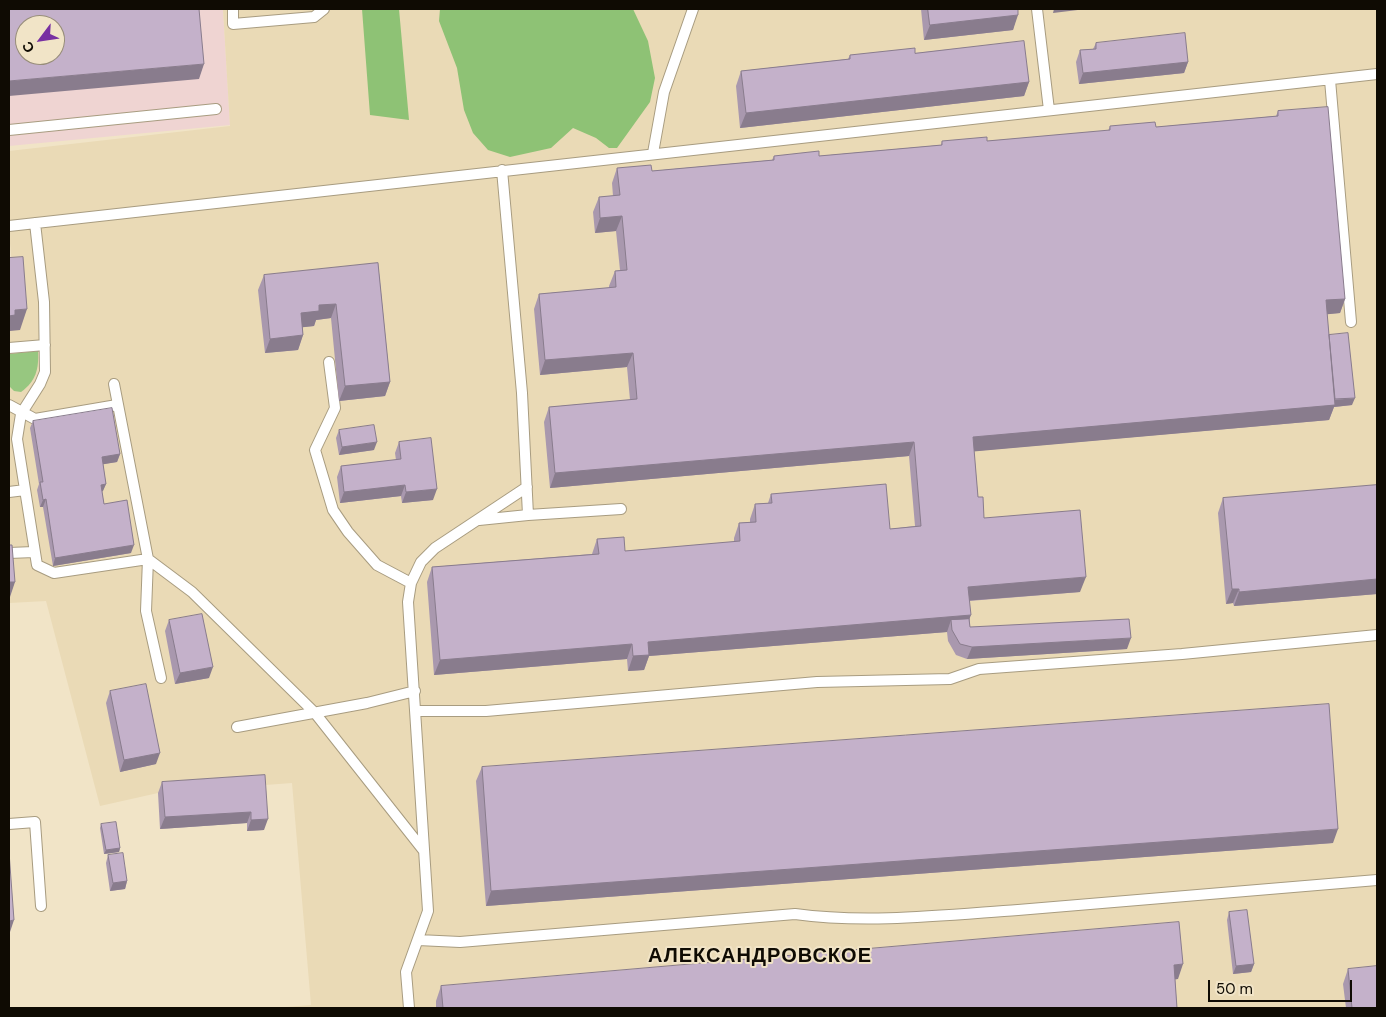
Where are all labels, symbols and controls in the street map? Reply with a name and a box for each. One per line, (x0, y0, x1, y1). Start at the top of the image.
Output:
north arrow (15, 15, 65, 65)
text: С (18, 38, 38, 56)
district label: АЛЕКСАНДРОВСКОЕ (646, 945, 874, 969)
scale bar (1211, 970, 1355, 1002)
text: 50 m (1216, 979, 1253, 999)

